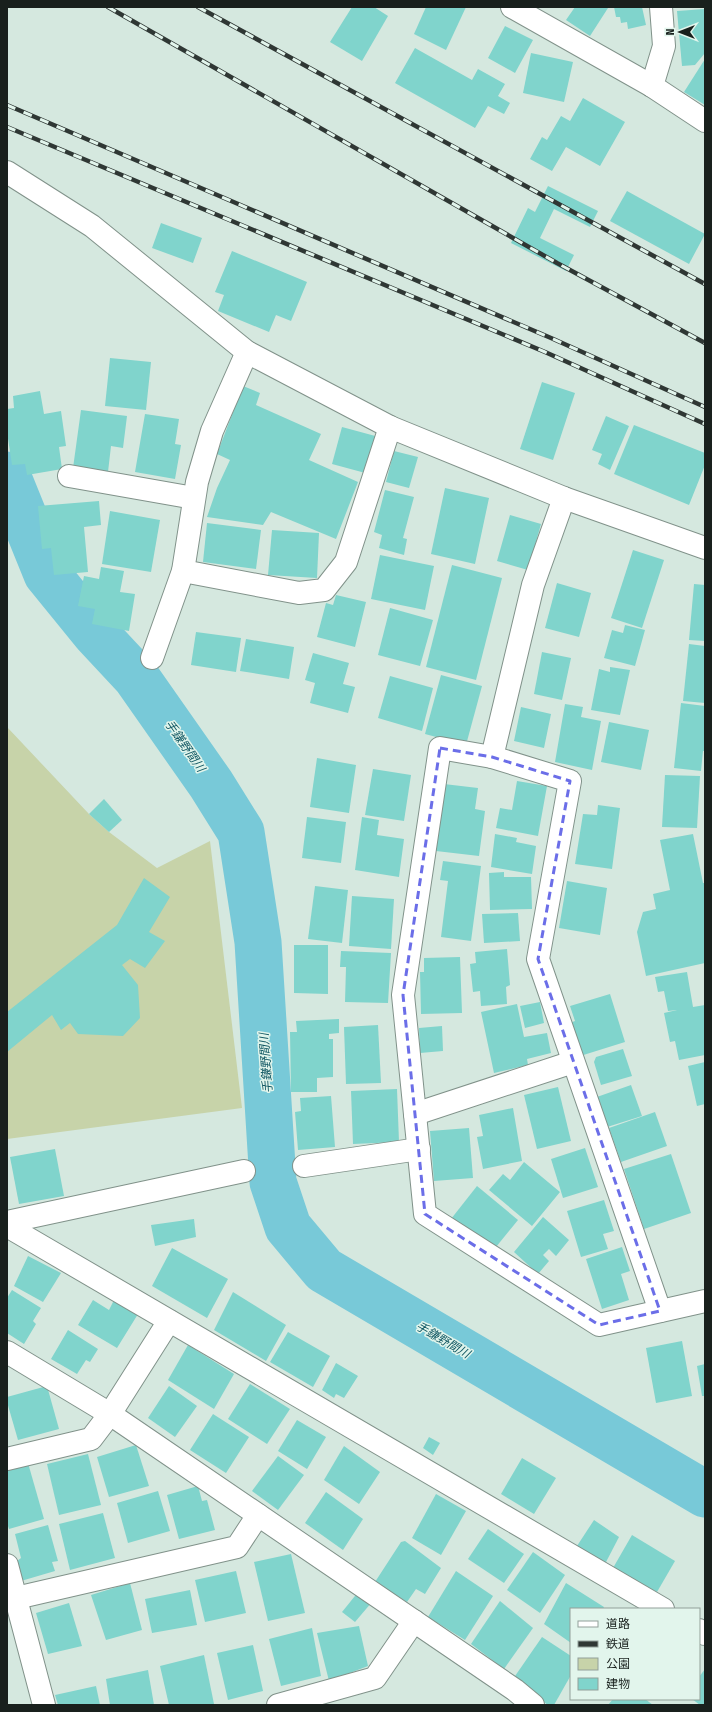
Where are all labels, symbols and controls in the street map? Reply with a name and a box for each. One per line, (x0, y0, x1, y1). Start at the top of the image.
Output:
north arrow (660, 12, 700, 52)
text: N (664, 29, 677, 35)
water label: 手鎌野間川 (162, 717, 209, 776)
water label: 手鎌野間川 (257, 1031, 275, 1093)
water label: 手鎌野間川 (414, 1319, 474, 1362)
legend (570, 1608, 700, 1700)
text: 道路 (606, 1617, 630, 1631)
text: 鉄道 (606, 1637, 630, 1651)
text: 公園 (606, 1657, 630, 1671)
text: 建物 (606, 1677, 630, 1691)

